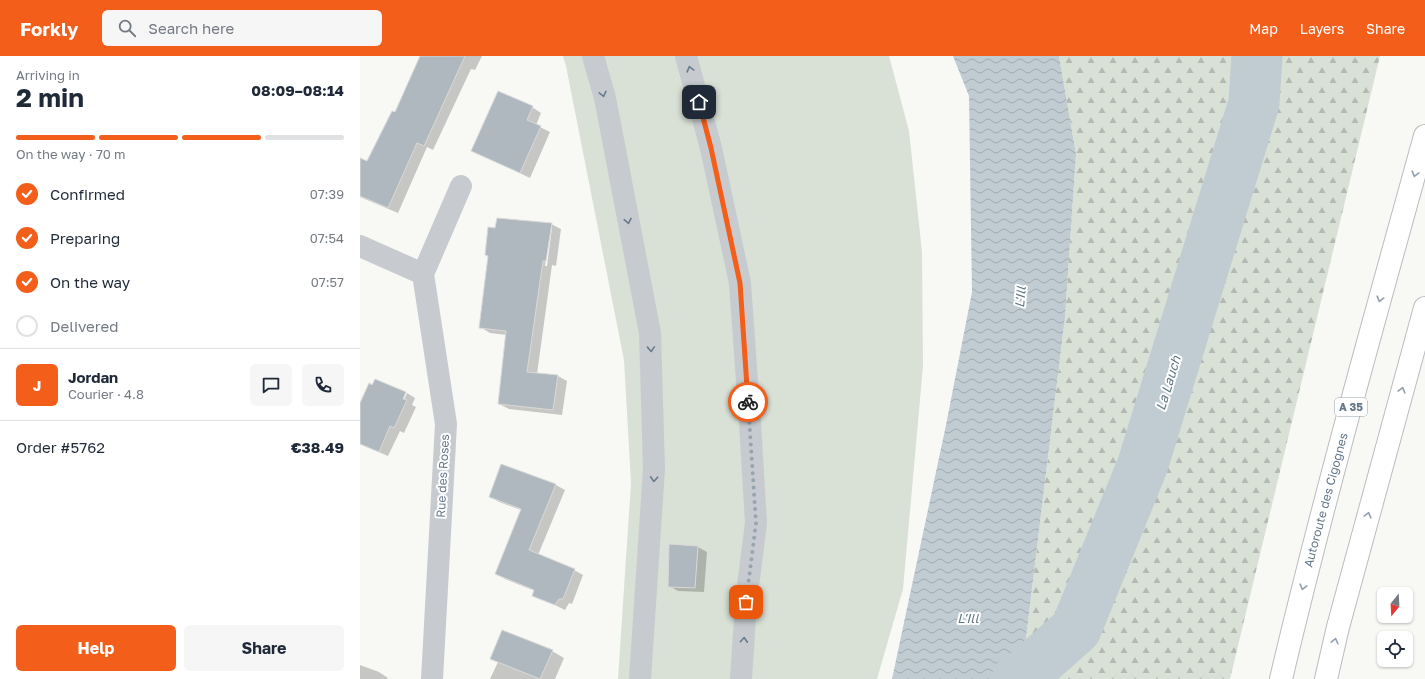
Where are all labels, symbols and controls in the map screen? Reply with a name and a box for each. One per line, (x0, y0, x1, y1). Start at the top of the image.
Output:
search box (102, 10, 382, 46)
text: Forkly (20, 17, 78, 40)
icon: search (116, 17, 138, 39)
text: Search here (148, 19, 234, 37)
text: Map (1249, 20, 1278, 37)
text: Layers (1300, 20, 1344, 37)
text: Share (1366, 20, 1405, 37)
one-way arrow (686, 66, 695, 73)
text: Arriving in (16, 67, 80, 83)
text: 08:09–08:14 (251, 81, 344, 99)
text: 2 min (16, 82, 84, 113)
pin (682, 85, 716, 119)
one-way arrow (599, 90, 607, 97)
icon: home (688, 91, 710, 113)
text: On the way · 70 m (16, 146, 126, 162)
one-way arrow (1411, 171, 1419, 177)
icon: check (16, 183, 38, 205)
text: Confirmed (50, 185, 125, 203)
text: 07:39 (310, 186, 344, 202)
one-way arrow (624, 218, 632, 224)
icon: check (16, 227, 38, 249)
text: Preparing (50, 229, 120, 247)
text: 07:54 (310, 230, 344, 246)
icon: check (16, 271, 38, 293)
text: On the way (50, 273, 130, 291)
text: 07:57 (311, 274, 344, 290)
water label: L'Ill (1011, 285, 1029, 308)
one-way arrow (1376, 295, 1385, 302)
text: Delivered (50, 317, 118, 335)
one-way arrow (646, 346, 655, 352)
water label: La Lauch (1152, 353, 1184, 412)
button: chat (250, 364, 292, 406)
button: phone (302, 364, 344, 406)
text: Jordan (68, 368, 118, 386)
text: J (33, 376, 41, 394)
courier (728, 382, 768, 422)
text: Courier · 4.8 (68, 386, 144, 402)
one-way arrow (1397, 387, 1406, 394)
icon: bike (737, 391, 759, 413)
road number: A 35 (1335, 398, 1367, 416)
street label: Autoroute des Cigognes (1300, 431, 1351, 569)
street label: Rue des Roses (433, 434, 452, 518)
text: Order #5762 (16, 438, 105, 456)
text: €38.49 (291, 438, 344, 456)
one-way arrow (649, 476, 658, 482)
one-way arrow (1363, 512, 1372, 519)
one-way arrow (1299, 583, 1308, 590)
pin (729, 585, 763, 619)
north arrow (1377, 587, 1413, 623)
map controls (1377, 587, 1413, 667)
icon: bag (735, 591, 757, 613)
water label: L'Ill (957, 610, 980, 626)
button: Help (16, 625, 176, 671)
button: Share (184, 625, 344, 671)
button: locate (1377, 631, 1413, 667)
one-way arrow (739, 637, 748, 643)
one-way arrow (1330, 638, 1338, 644)

